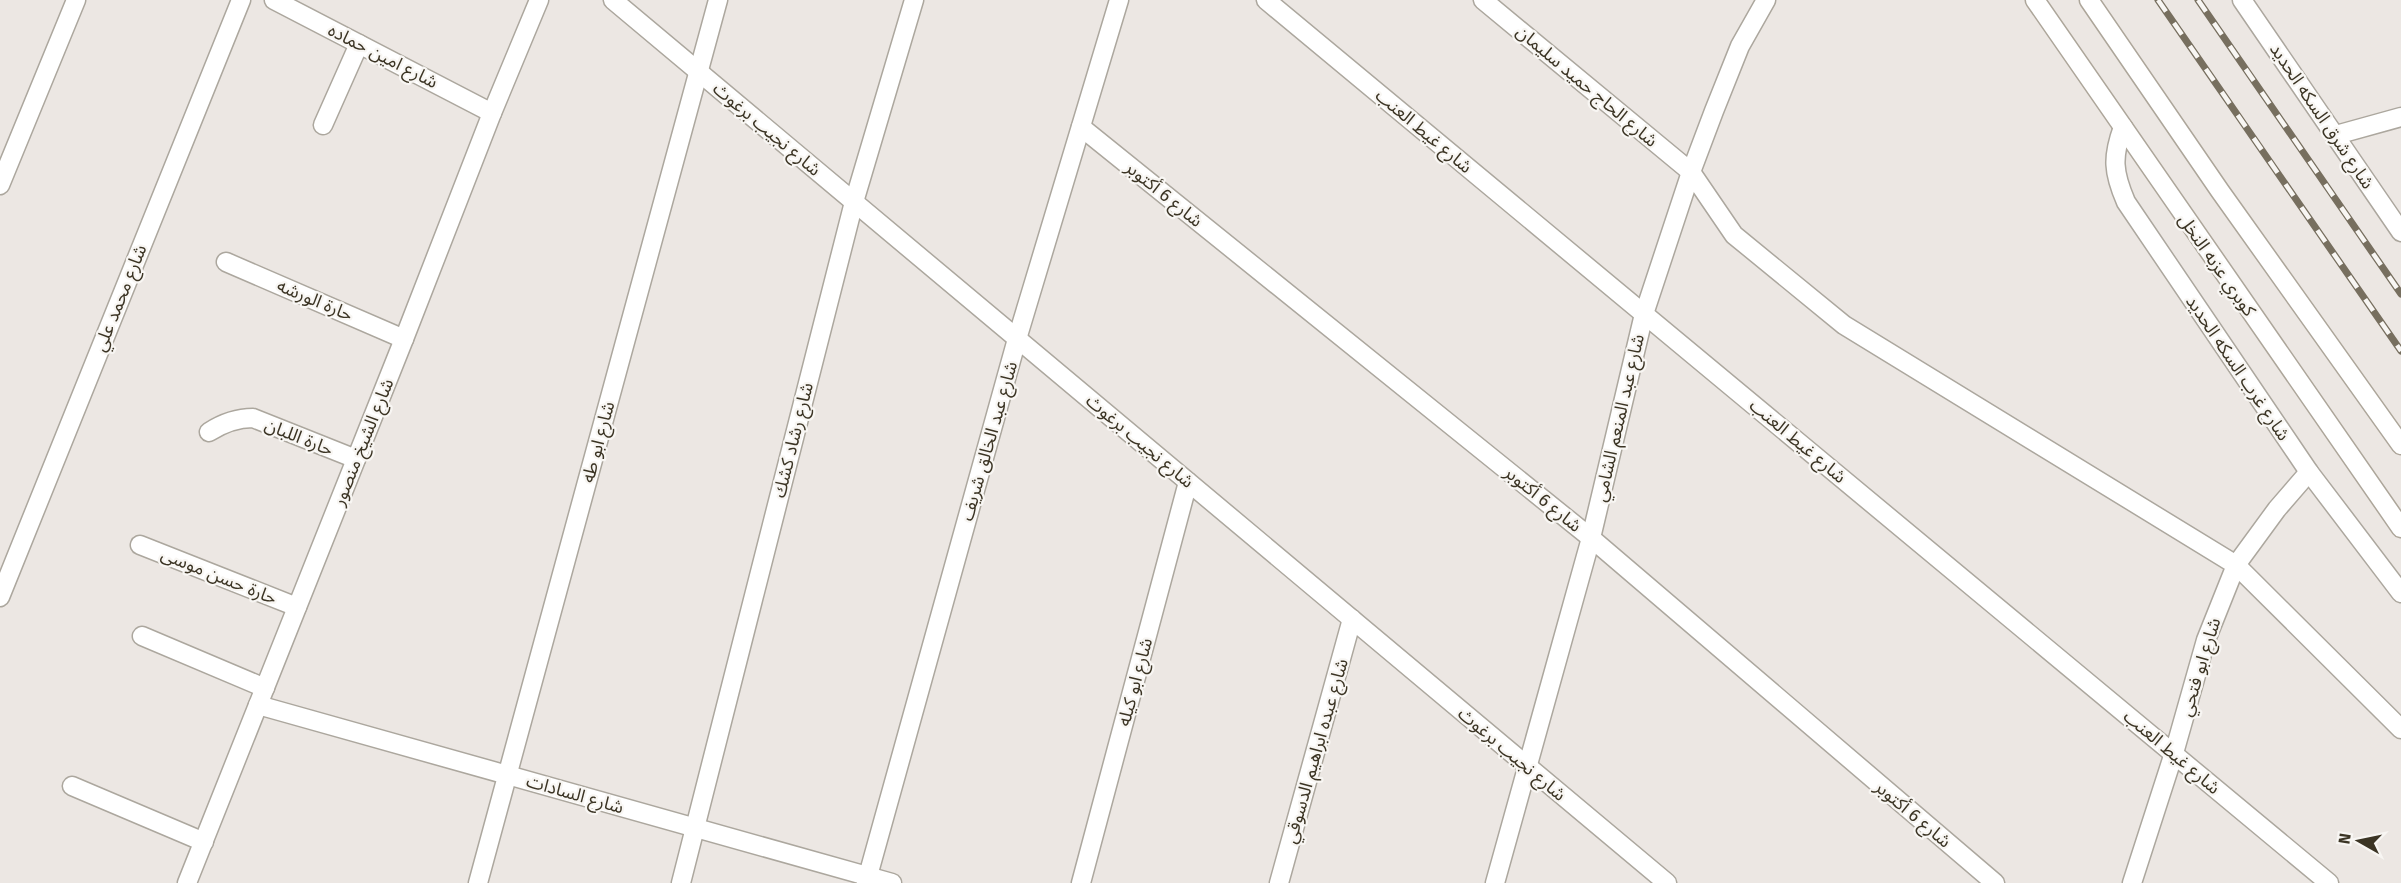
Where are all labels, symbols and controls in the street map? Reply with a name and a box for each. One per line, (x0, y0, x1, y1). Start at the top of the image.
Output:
street label: شارع امين حماده (323, 19, 442, 96)
street label: شارع الحاج حميد سليمان (1510, 20, 1662, 154)
street label: شارع شرق السكه الحديد (2263, 39, 2379, 195)
street label: شارع نجيب برغوث (707, 77, 825, 183)
street label: شارع غيط العنب (1369, 84, 1477, 180)
street label: شارع 6 أكتوبر (1118, 155, 1207, 234)
street label: كوبري عزبه النخل (2172, 210, 2261, 322)
street label: شارع محمد علي (89, 241, 154, 356)
street label: حارة الورشه (274, 274, 356, 326)
street label: شارع غرب السكه الحديد (2179, 291, 2295, 447)
street label: شارع عبد المنعم الشامي (1589, 332, 1652, 505)
street label: شارع عبد الخالق شريف (956, 359, 1025, 524)
street label: شارع الشيخ منصور (327, 375, 401, 511)
street label: شارع رشاد كشك (768, 380, 821, 501)
street label: شارع نجيب برغوث (1080, 389, 1198, 495)
street label: شارع غيط العنب (1743, 394, 1851, 490)
street label: شارع ابو طه (577, 399, 622, 486)
street label: حارة اللبان (262, 413, 336, 461)
street label: شارع 6 أكتوبر (1497, 460, 1586, 539)
street label: حارة حسن موسى (158, 543, 280, 609)
street label: شارع ابو فتحي (2175, 615, 2228, 720)
street label: شارع ابو كيله (1113, 635, 1160, 729)
street label: شارع عبده ابراهيم الدسوقي (1279, 656, 1356, 847)
street label: شارع نجيب برغوث (1452, 702, 1570, 808)
street label: شارع غيط العنب (2117, 705, 2225, 801)
street label: شارع السادات (523, 770, 626, 821)
street label: شارع 6 أكتوبر (1868, 775, 1956, 855)
north arrow (2329, 811, 2389, 871)
text: N (2334, 832, 2355, 845)

